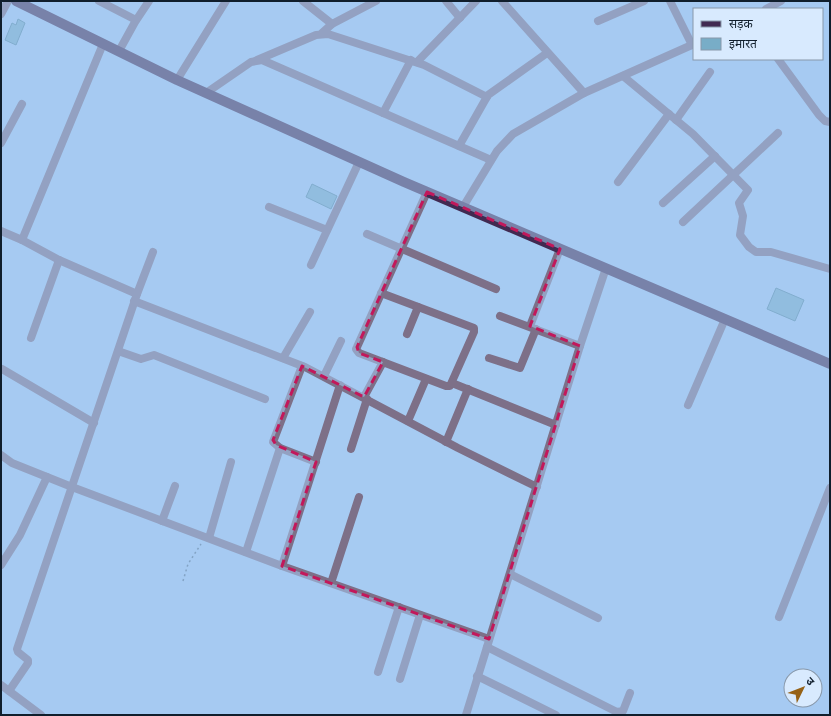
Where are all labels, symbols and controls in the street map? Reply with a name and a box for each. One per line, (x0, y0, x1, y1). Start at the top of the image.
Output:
legend (693, 8, 823, 60)
text: सड़क (729, 17, 754, 33)
text: इमारत (729, 37, 758, 53)
north arrow (783, 668, 823, 708)
text: उ (802, 675, 817, 689)

